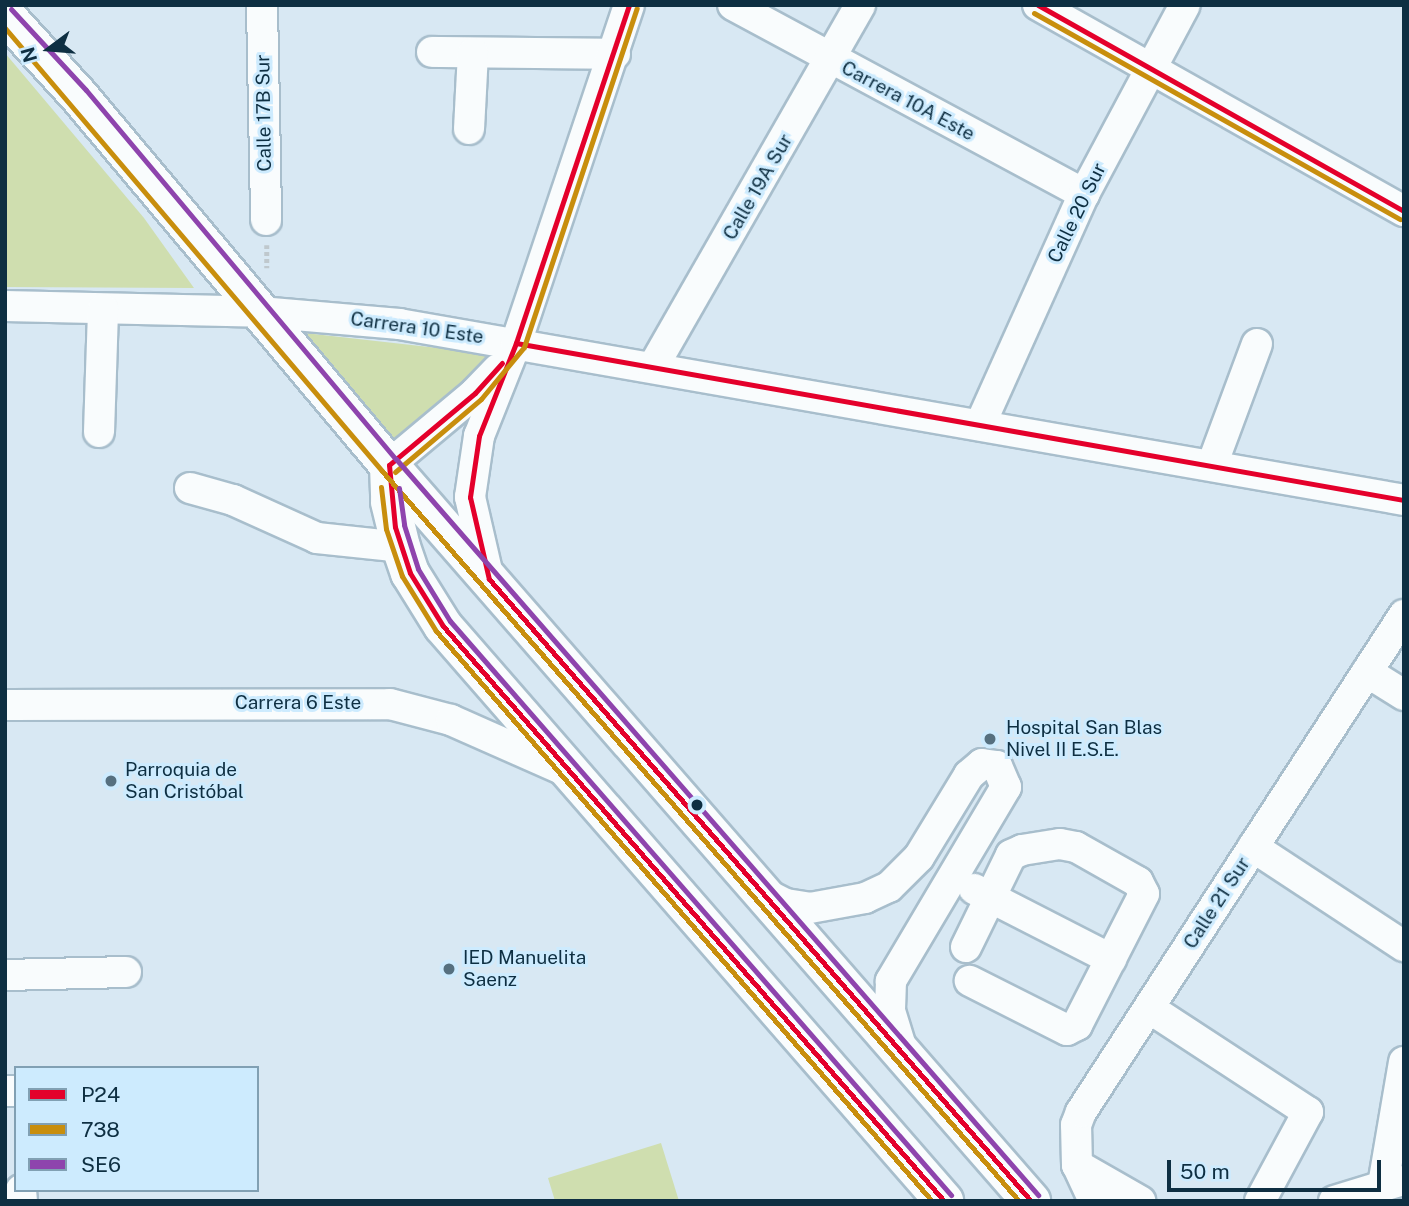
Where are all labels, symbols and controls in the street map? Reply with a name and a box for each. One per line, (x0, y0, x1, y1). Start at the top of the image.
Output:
north arrow (14, 14, 84, 84)
text: N (16, 45, 41, 65)
street label: Calle 17B Sur (252, 54, 276, 172)
street label: Carrera 10A Este (838, 56, 978, 146)
street label: Calle 19A Sur (718, 130, 798, 244)
street label: Calle 20 Sur (1043, 159, 1111, 267)
street label: Carrera 10 Este (349, 307, 485, 349)
street label: Carrera 6 Este (235, 692, 361, 714)
place label: Hospital San Blas Nivel II E.S.E. (1006, 717, 1162, 761)
marker: Hospital San Blas Nivel II E.S.E. (980, 729, 1000, 749)
place label: Parroquia de San Cristóbal (125, 759, 244, 803)
marker: Parroquia de San Cristóbal (103, 773, 119, 789)
unlabelled marker (690, 798, 704, 812)
street label: Calle 21 Sur (1179, 853, 1255, 953)
place label: IED Manuelita Saenz (463, 947, 586, 991)
marker: IED Manuelita Saenz (441, 961, 457, 977)
legend (14, 1066, 259, 1192)
text: P24 (81, 1082, 120, 1107)
text: 738 (81, 1117, 120, 1142)
scale bar (1171, 1146, 1384, 1190)
text: SE6 (81, 1152, 121, 1177)
text: 50 m (1180, 1159, 1230, 1184)

